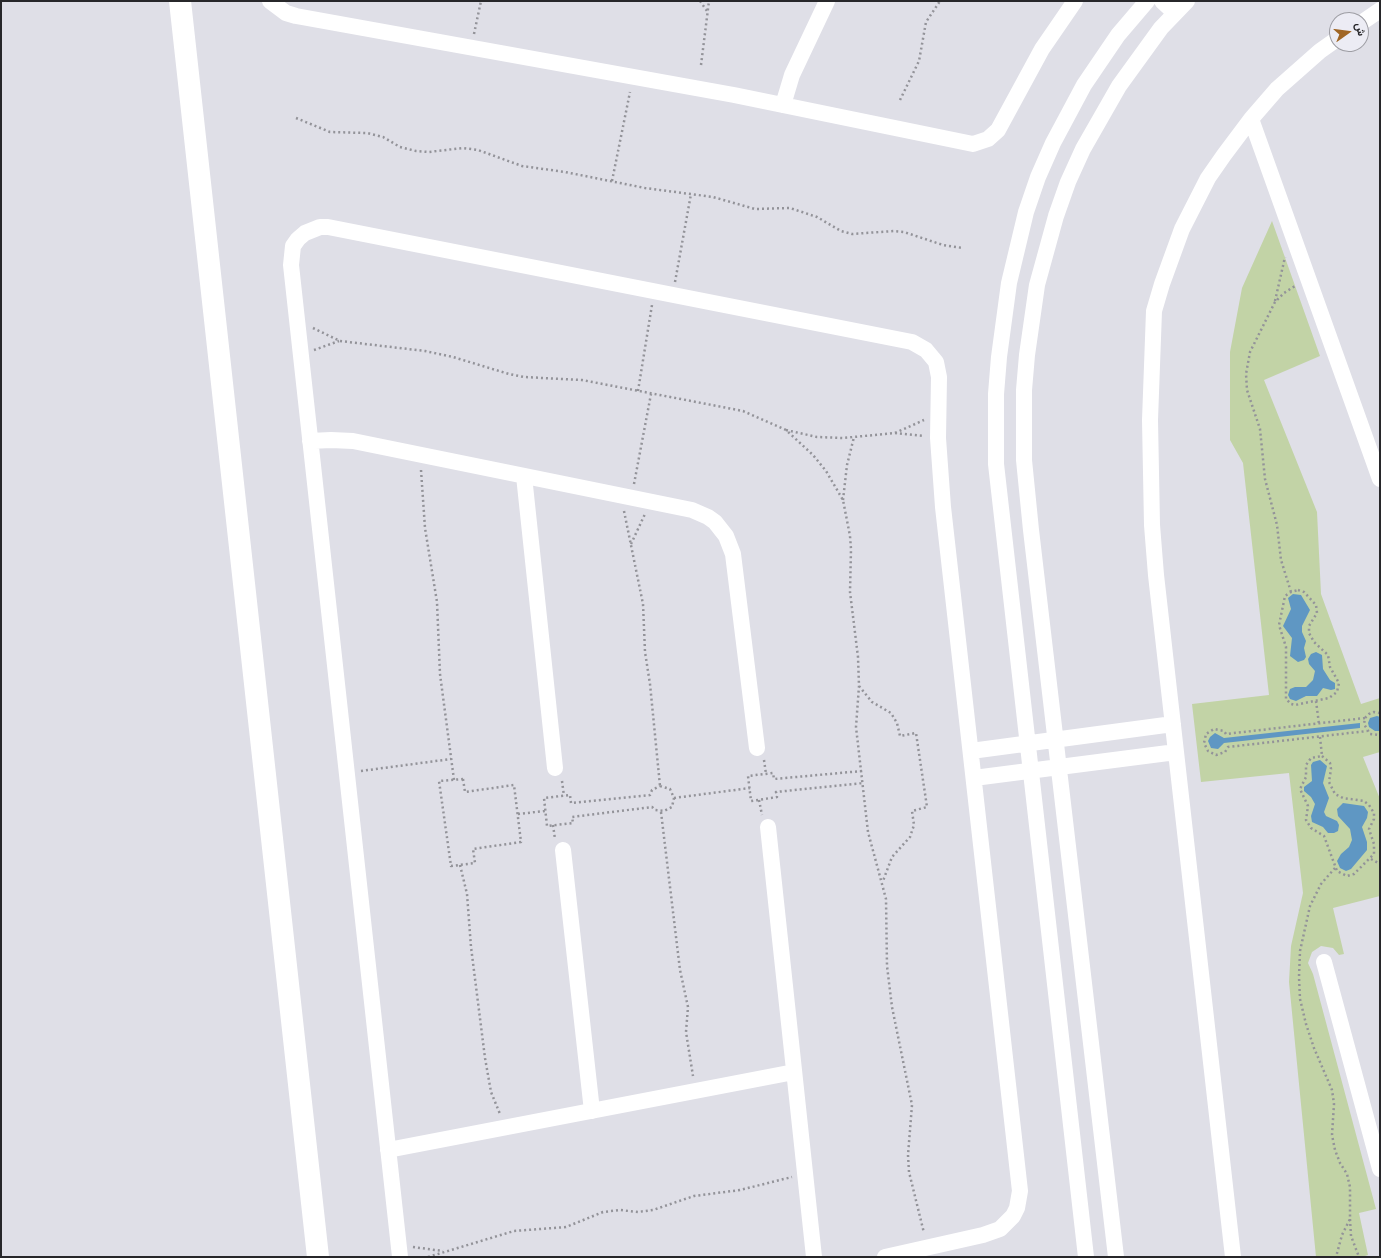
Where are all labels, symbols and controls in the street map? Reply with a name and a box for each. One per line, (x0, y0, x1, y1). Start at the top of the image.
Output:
north arrow (1329, 12, 1369, 52)
text: ش (1351, 21, 1369, 37)

